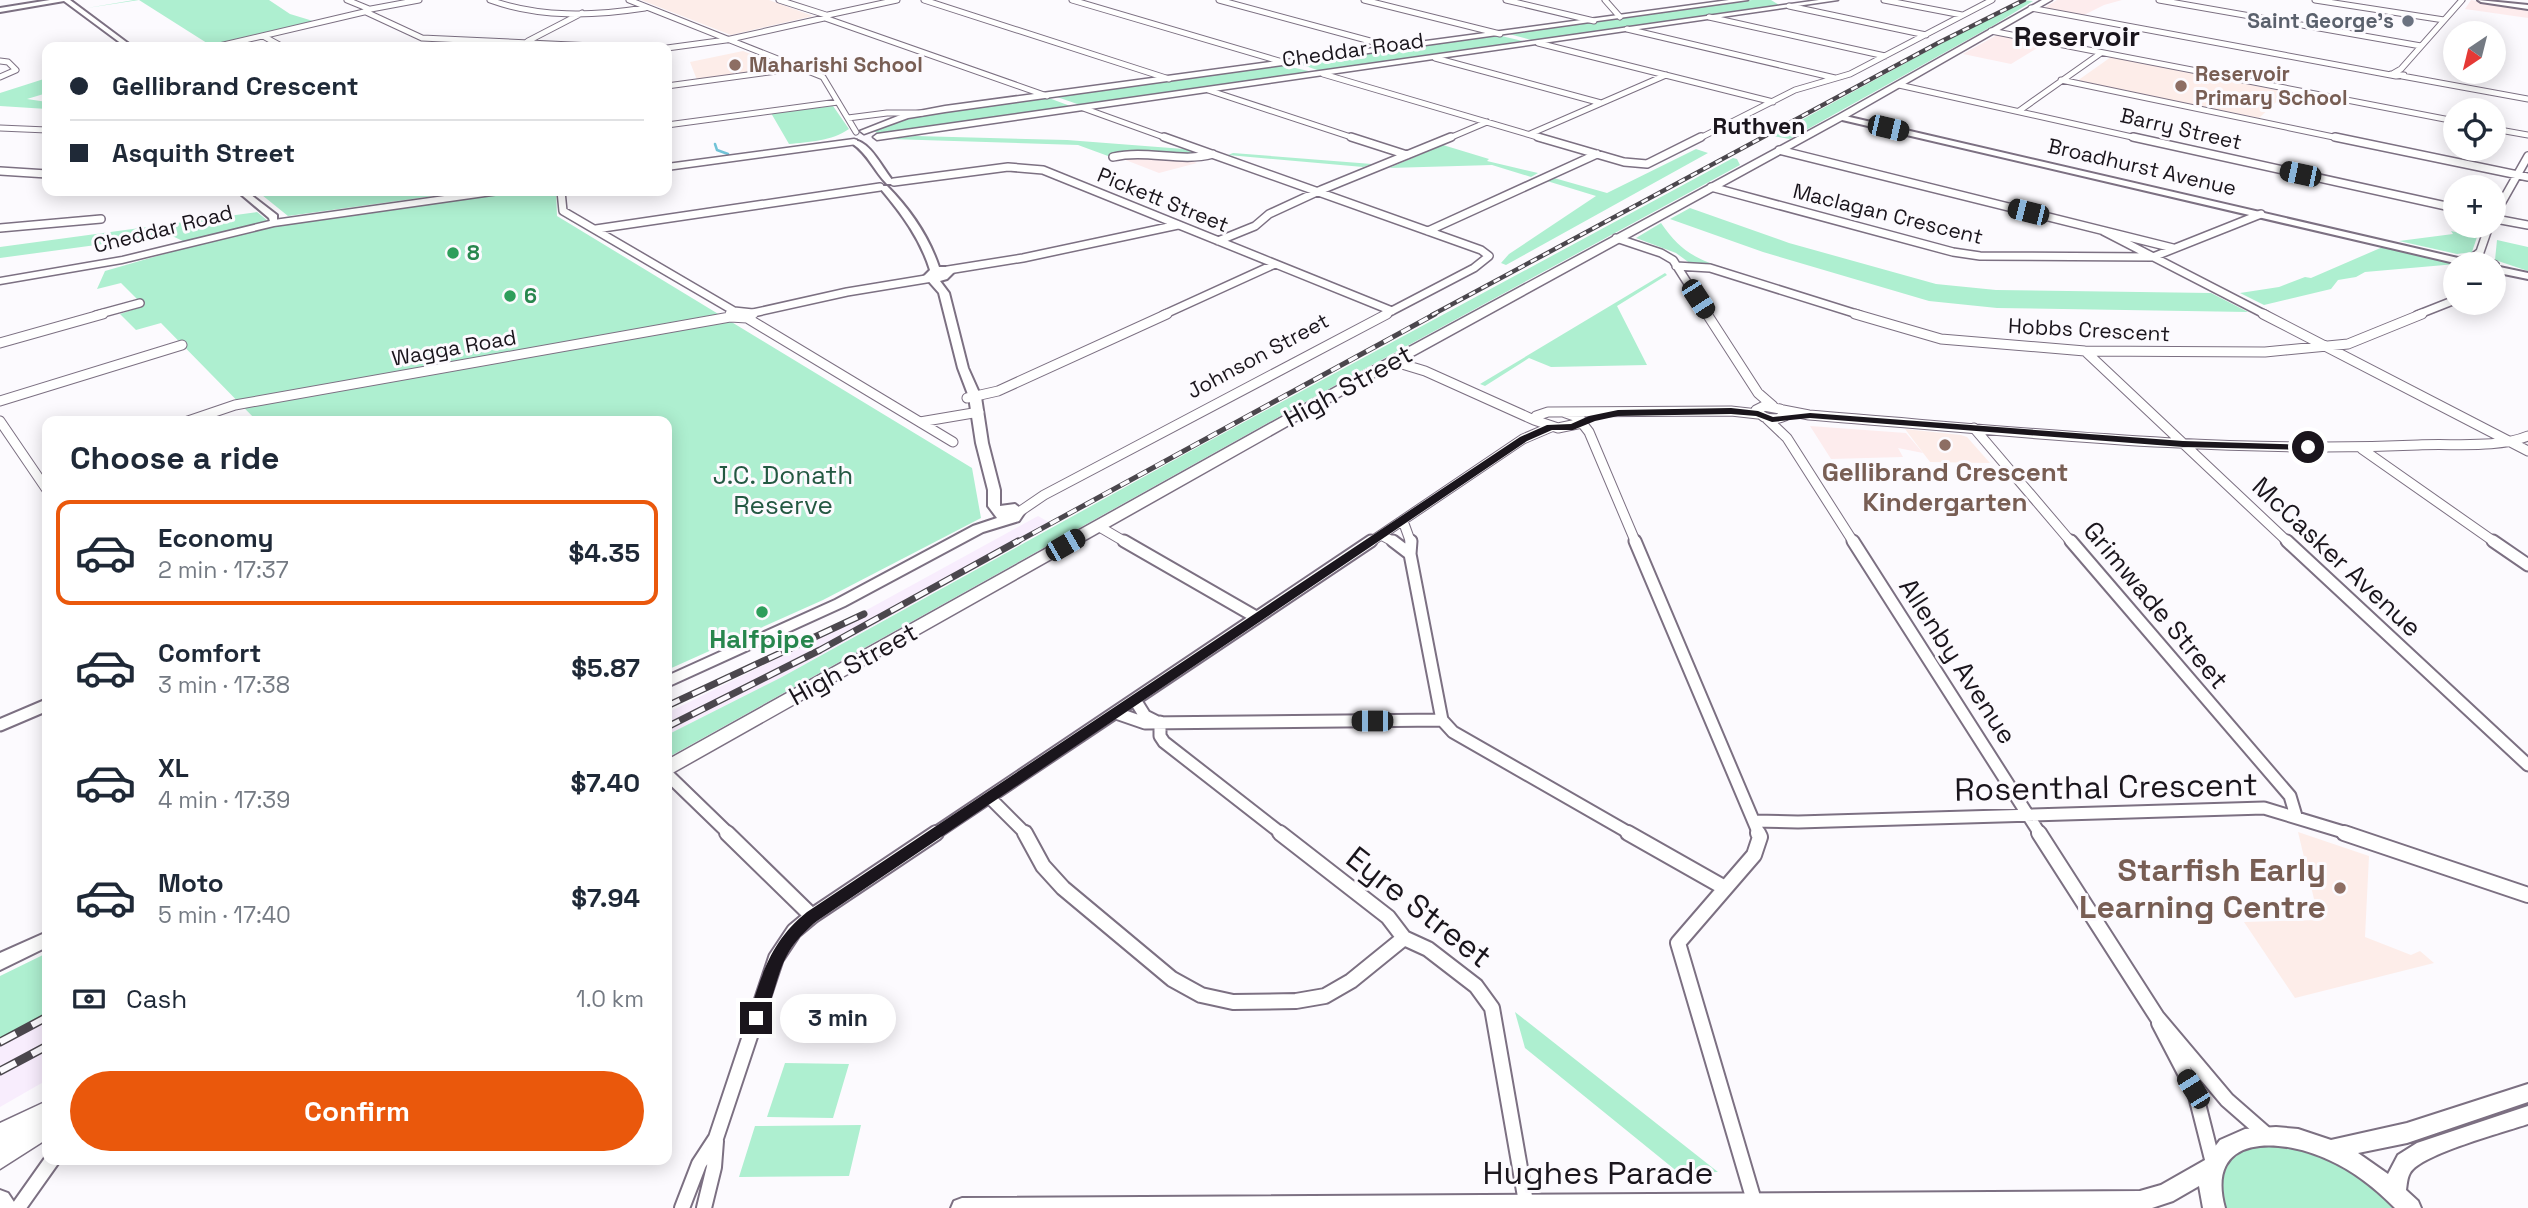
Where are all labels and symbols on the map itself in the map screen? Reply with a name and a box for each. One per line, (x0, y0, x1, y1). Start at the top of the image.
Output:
place label: Saint George's (2247, 7, 2394, 34)
marker: Saint George's (2400, 13, 2416, 29)
district label: Reservoir (2014, 18, 2140, 54)
north arrow (2443, 21, 2506, 84)
street label: Cheddar Road (1280, 26, 1426, 73)
place label: Maharishi School (749, 51, 923, 78)
marker: Maharishi School (727, 57, 743, 73)
place label: Reservoir Primary School (2195, 60, 2348, 111)
marker: Reservoir Primary School (2173, 78, 2189, 94)
street label: Barry Street (2118, 101, 2245, 156)
district label: Ruthven (1713, 111, 1805, 141)
car (1866, 113, 1911, 143)
street label: Broadhurst Avenue (2045, 132, 2239, 201)
car (2278, 159, 2323, 189)
street label: Pickett Street (1093, 161, 1233, 238)
street label: Maclagan Crescent (1790, 177, 1986, 250)
car (2006, 197, 2051, 227)
street label: Cheddar Road (90, 198, 235, 259)
place label: 8 (467, 239, 480, 266)
marker: 8 (445, 245, 461, 261)
car (1678, 276, 1719, 322)
place label: 6 (524, 282, 537, 309)
marker: 6 (502, 288, 518, 304)
street label: Johnson Street (1182, 307, 1333, 404)
street label: Hobbs Crescent (2007, 312, 2171, 347)
street label: Wagga Road (390, 323, 518, 372)
street label: High Street (1278, 337, 1418, 435)
route start (2292, 431, 2324, 463)
marker: Gellibrand Crescent Kindergarten (1937, 437, 1953, 453)
place label: Gellibrand Crescent Kindergarten (1822, 455, 2068, 519)
park label: J.C. Donath Reserve (713, 458, 853, 522)
street label: McCasker Avenue (2245, 470, 2429, 644)
street label: Grimwade Street (2076, 514, 2236, 696)
car (1042, 525, 1089, 565)
street label: Allenby Avenue (1892, 572, 2024, 750)
marker: Halfpipe (754, 604, 770, 620)
street label: High Street (783, 615, 923, 713)
place label: Halfpipe (709, 622, 815, 656)
car (1352, 711, 1394, 732)
street label: Rosenthal Crescent (1954, 764, 2258, 810)
street label: Eyre Street (1338, 838, 1500, 976)
place label: Starfish Early Learning Centre (2079, 850, 2326, 927)
marker: Starfish Early Learning Centre (2332, 880, 2348, 896)
callout: 3 min (780, 993, 896, 1042)
route end (740, 1002, 772, 1034)
car (2173, 1066, 2214, 1112)
street label: Hughes Parade (1482, 1153, 1714, 1193)

